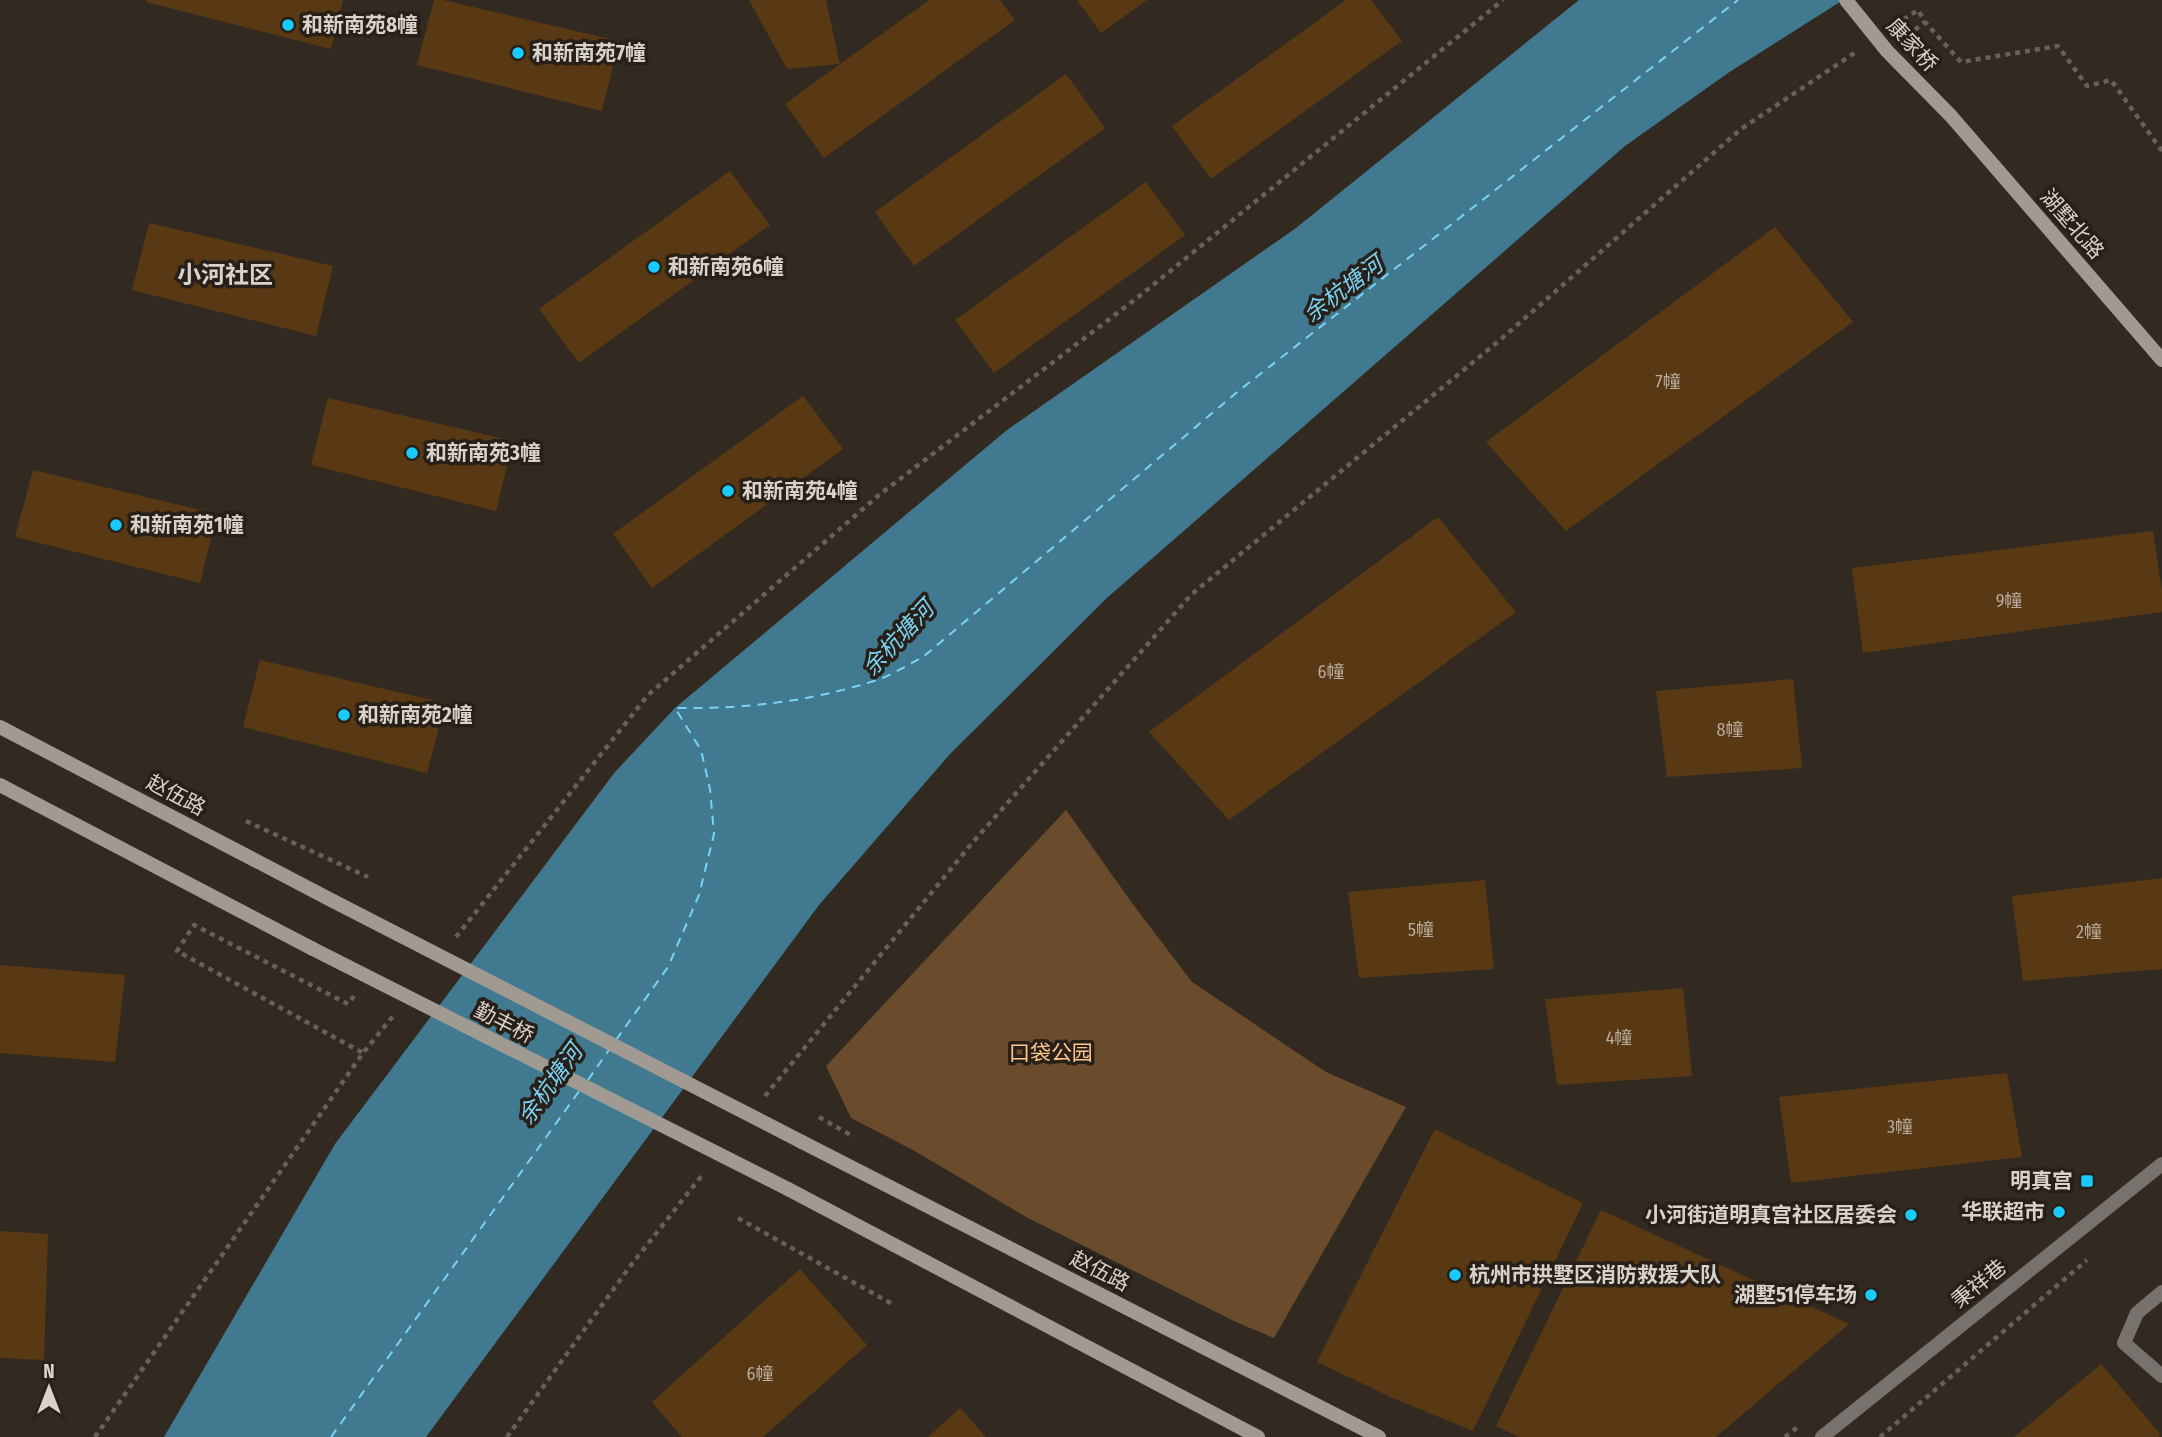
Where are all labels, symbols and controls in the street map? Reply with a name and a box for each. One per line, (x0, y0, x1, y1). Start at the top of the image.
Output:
place label: 和新南苑8幢 (302, 12, 418, 38)
street label: 康家桥 (1881, 13, 1943, 77)
marker: 和新南苑8幢 (280, 17, 296, 33)
place label: 和新南苑7幢 (532, 40, 646, 66)
marker: 和新南苑7幢 (510, 45, 526, 61)
street label: 湖墅北路 (2035, 184, 2109, 264)
water label: 余杭塘河 (1298, 248, 1391, 328)
place label: 和新南苑6幢 (668, 254, 784, 280)
marker: 和新南苑6幢 (646, 259, 662, 275)
district label: 小河社区 (177, 261, 273, 289)
house number: 7幢 (1655, 371, 1681, 393)
place label: 和新南苑3幢 (426, 440, 541, 466)
marker: 和新南苑3幢 (404, 445, 420, 461)
place label: 和新南苑4幢 (742, 478, 858, 504)
marker: 和新南苑4幢 (720, 483, 736, 499)
place label: 和新南苑1幢 (130, 512, 244, 538)
marker: 和新南苑1幢 (108, 517, 124, 533)
house number: 9幢 (1996, 590, 2022, 612)
water label: 余杭塘河 (856, 592, 942, 681)
house number: 6幢 (1318, 661, 1344, 683)
place label: 和新南苑2幢 (358, 702, 473, 728)
marker: 和新南苑2幢 (336, 707, 352, 723)
house number: 8幢 (1717, 719, 1744, 741)
street label: 赵伍路 (142, 769, 210, 821)
house number: 5幢 (1408, 919, 1434, 941)
house number: 2幢 (2076, 921, 2102, 943)
street label: 勤丰桥 (470, 997, 538, 1049)
house number: 4幢 (1606, 1027, 1632, 1049)
water label: 余杭塘河 (512, 1035, 591, 1129)
park label: 口袋公园 (1009, 1040, 1093, 1066)
house number: 3幢 (1887, 1116, 1913, 1138)
place label: 明真宫 (2010, 1168, 2073, 1194)
marker: 明真宫 (2079, 1173, 2095, 1189)
place label: 华联超市 (1961, 1199, 2045, 1225)
place label: 小河街道明真宫社区居委会 (1645, 1202, 1897, 1228)
marker: 华联超市 (2051, 1204, 2067, 1220)
marker: 小河街道明真宫社区居委会 (1903, 1207, 1919, 1223)
street label: 赵伍路 (1066, 1245, 1134, 1297)
street label: 秉祥巷 (1946, 1254, 2012, 1314)
place label: 杭州市拱墅区消防救援大队 (1469, 1262, 1721, 1288)
marker: 杭州市拱墅区消防救援大队 (1447, 1267, 1463, 1283)
place label: 湖墅51停车场 (1734, 1282, 1857, 1308)
marker: 湖墅51停车场 (1863, 1287, 1879, 1303)
north arrow (14, 1353, 84, 1423)
text: N (43, 1360, 55, 1383)
house number: 6幢 (747, 1363, 773, 1385)

